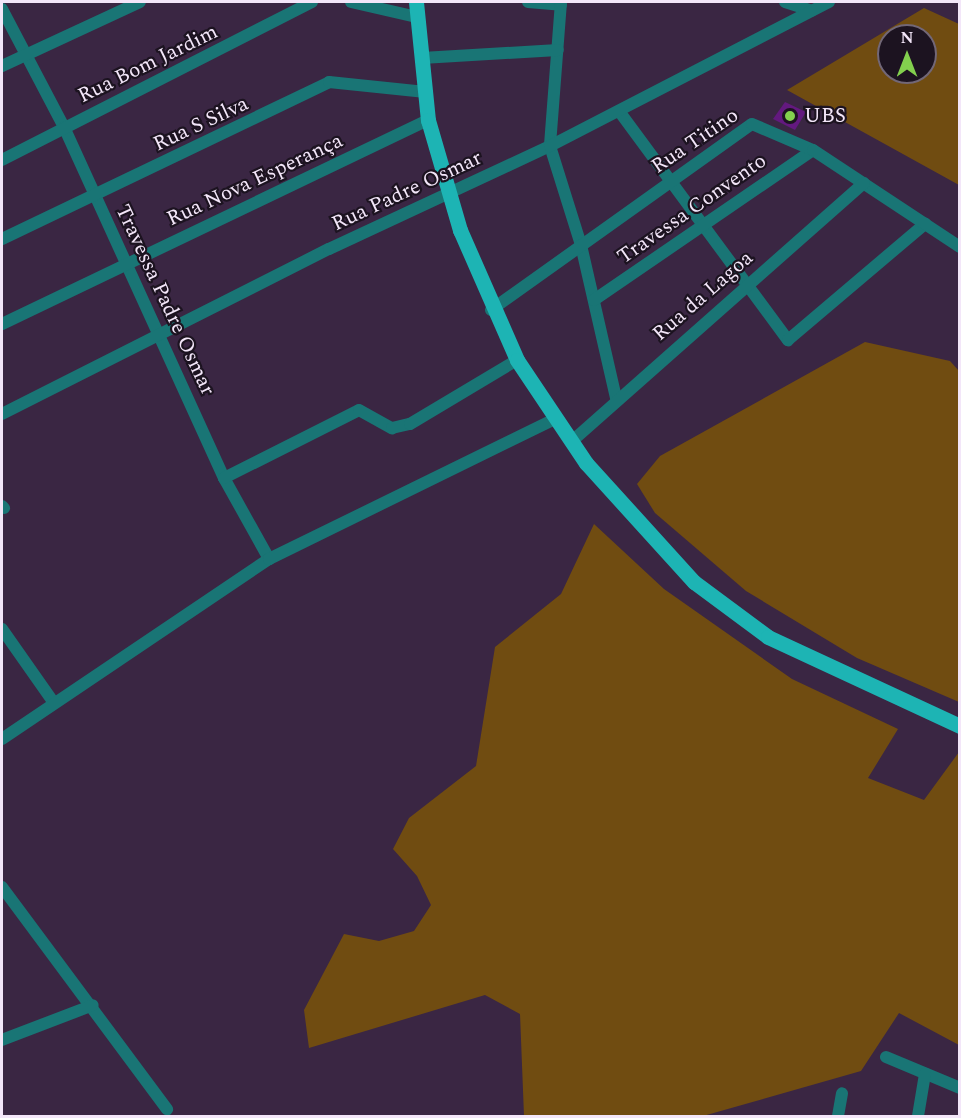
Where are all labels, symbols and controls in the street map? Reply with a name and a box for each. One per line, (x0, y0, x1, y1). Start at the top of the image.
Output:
street label: Rua Bom Jardim (74, 19, 222, 109)
north arrow (877, 24, 937, 84)
text: N (900, 26, 914, 50)
street label: Rua S Silva (150, 91, 252, 157)
street label: Rua Titino (647, 103, 743, 179)
place label: UBS (804, 103, 846, 129)
marker: UBS (781, 107, 799, 125)
street label: Rua Nova Esperança (163, 128, 347, 232)
street label: Rua Padre Osmar (328, 145, 486, 237)
street label: Travessa Convento (613, 148, 771, 270)
street label: Travessa Padre Osmar (110, 201, 220, 399)
street label: Rua da Lagoa (648, 246, 758, 346)

